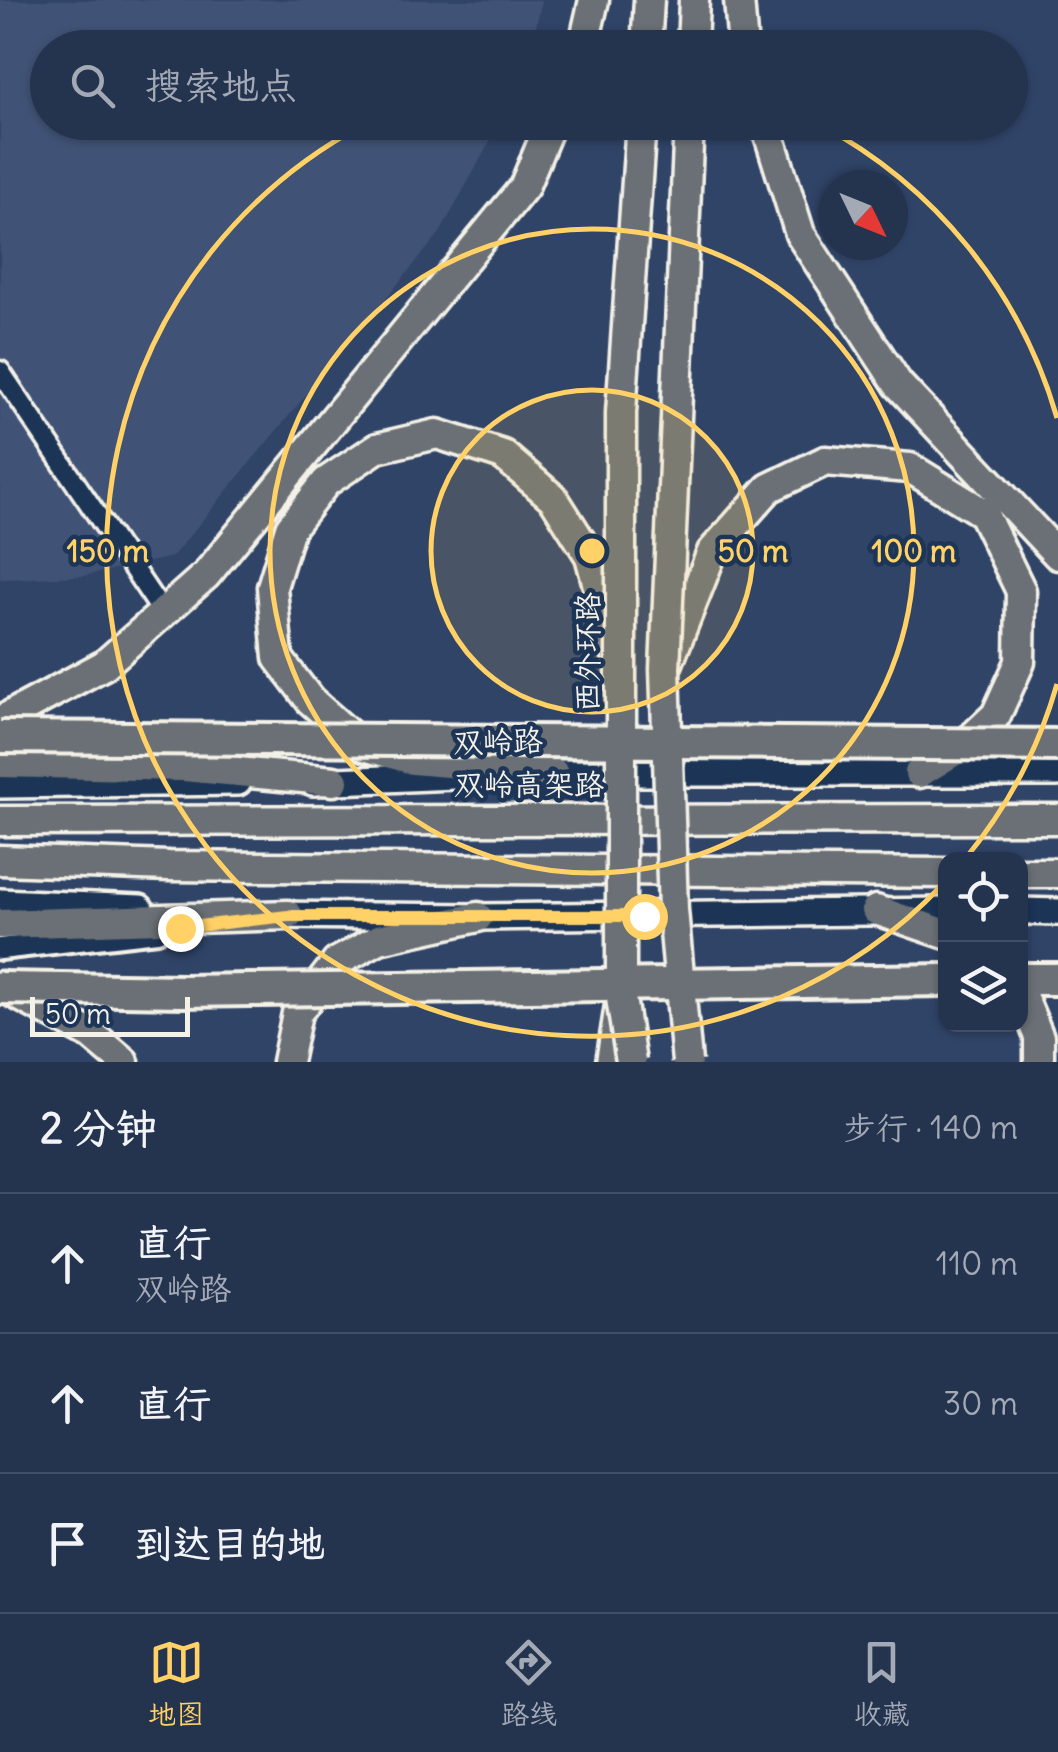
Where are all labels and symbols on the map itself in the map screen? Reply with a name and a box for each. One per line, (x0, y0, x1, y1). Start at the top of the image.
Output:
north arrow (818, 170, 908, 260)
text: 150 m (67, 532, 149, 570)
text: 50 m (718, 532, 788, 570)
text: 100 m (872, 532, 956, 570)
centre of rings (574, 533, 610, 569)
street label: 西外环路 (568, 592, 606, 712)
street label: 双岭路 (452, 720, 544, 762)
street label: 双岭高架路 (454, 765, 604, 803)
route start (622, 894, 668, 940)
route end (158, 906, 204, 952)
scale bar (30, 992, 190, 1036)

